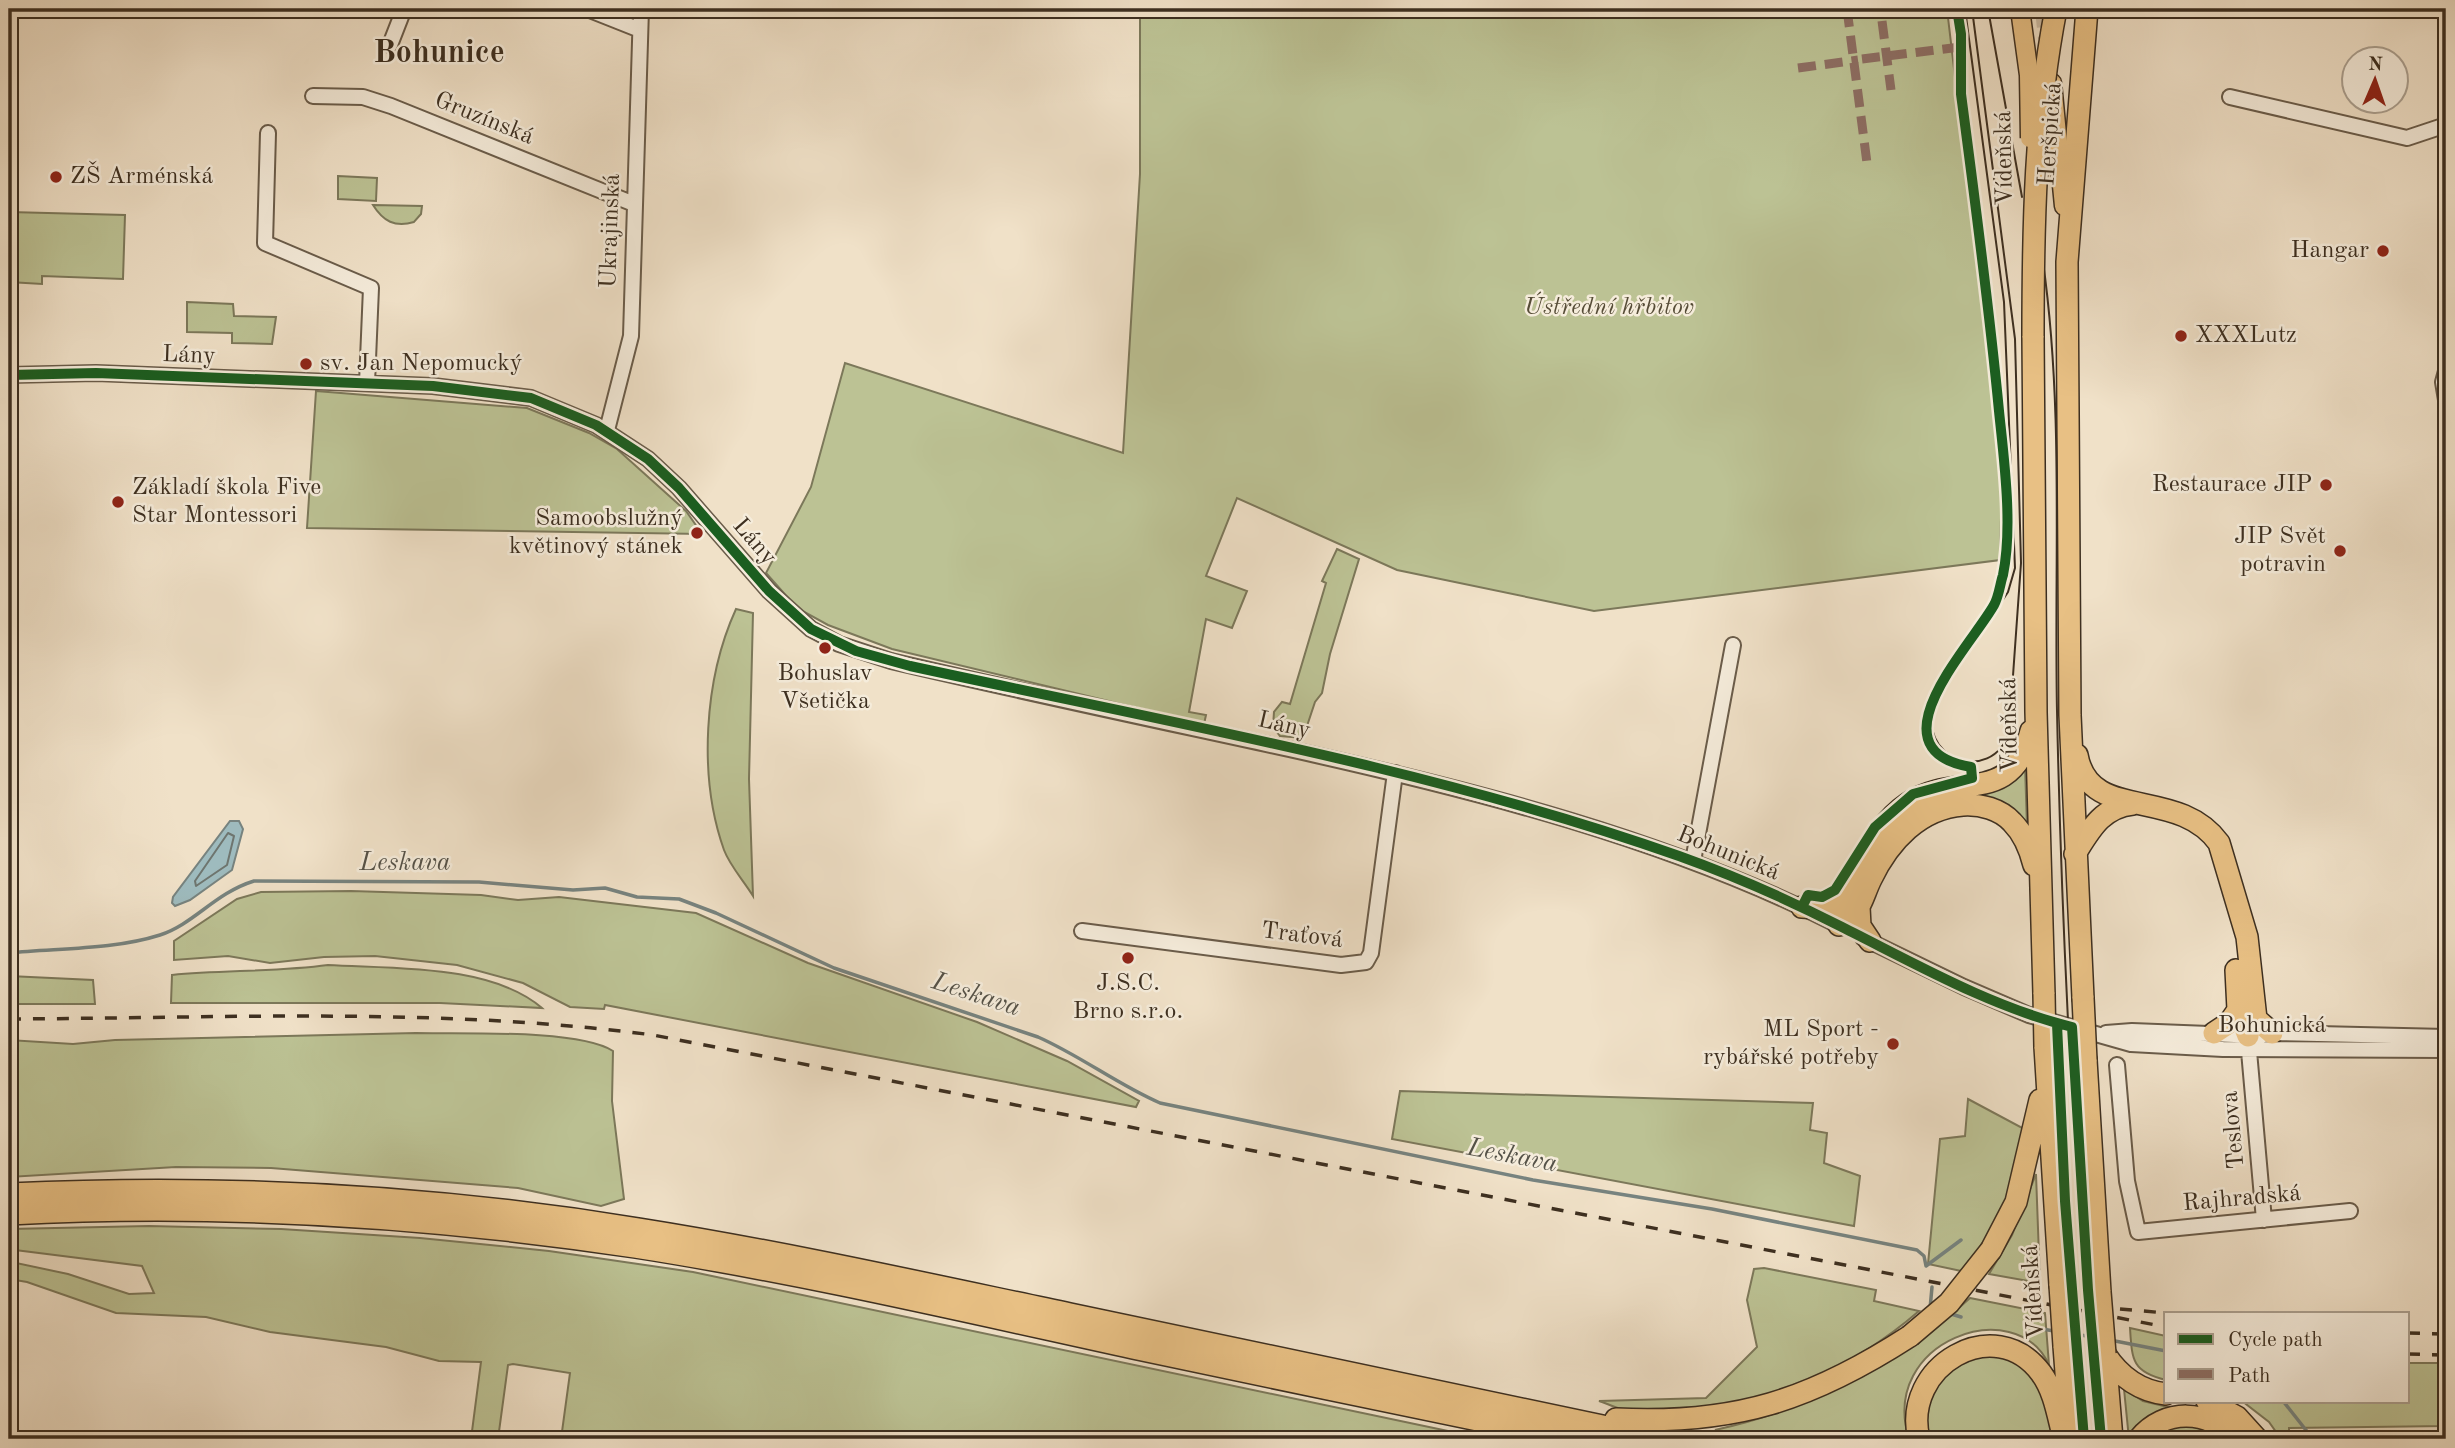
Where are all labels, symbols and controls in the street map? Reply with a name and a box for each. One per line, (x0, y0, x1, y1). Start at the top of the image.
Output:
district label: Bohunice (373, 38, 505, 70)
north arrow (2340, 46, 2410, 116)
text: N (2368, 56, 2384, 75)
street label: Heršpická (2035, 81, 2067, 187)
street label: Gruzínská (431, 88, 537, 150)
street label: Vídeňská (1992, 110, 2018, 206)
place label: ZŠ Arménská (70, 160, 213, 189)
marker: ZŠ Arménská (48, 169, 64, 185)
street label: Ukrajinská (597, 173, 625, 289)
place label: Hangar (2291, 239, 2369, 263)
marker: Hangar (2375, 243, 2391, 259)
park label: Ústřední hřbitov (1524, 291, 1694, 320)
place label: XXXLutz (2195, 324, 2297, 348)
marker: XXXLutz (2173, 328, 2189, 344)
street label: Lány (162, 343, 216, 369)
place label: sv. Jan Nepomucký (320, 352, 523, 376)
marker: sv. Jan Nepomucký (298, 356, 314, 372)
place label: Restaurace JIP (2152, 473, 2312, 497)
place label: Základí škola Five Star Montessori (132, 476, 321, 528)
marker: Restaurace JIP (2318, 477, 2334, 493)
marker: Základí škola Five Star Montessori (110, 494, 126, 510)
place label: Samoobslužný květinový stánek (509, 507, 683, 559)
street label: Lány (727, 514, 781, 570)
marker: Samoobslužný květinový stánek (689, 525, 705, 541)
place label: JIP Svět potravin (2234, 525, 2326, 577)
marker: JIP Svět potravin (2332, 543, 2348, 559)
marker: Bohuslav Všetička (817, 640, 833, 656)
place label: Bohuslav Všetička (777, 662, 873, 714)
street label: Vídeňská (1997, 677, 2023, 773)
street label: Lány (1255, 708, 1313, 744)
street label: Bohunická (1673, 823, 1783, 886)
water label: Leskava (358, 850, 451, 876)
street label: Traťová (1260, 919, 1344, 953)
marker: J.S.C. Brno s.r.o. (1120, 950, 1136, 966)
water label: Leskava (928, 968, 1024, 1022)
place label: J.S.C. Brno s.r.o. (1073, 972, 1183, 1024)
street label: Bohunická (2218, 1014, 2326, 1038)
place label: ML Sport - rybářské potřeby (1703, 1018, 1879, 1070)
marker: ML Sport - rybářské potřeby (1885, 1036, 1901, 1052)
street label: Teslova (2219, 1090, 2249, 1170)
water label: Leskava (1464, 1134, 1559, 1178)
street label: Rajhradská (2182, 1182, 2302, 1216)
street label: Vídeňská (2019, 1244, 2049, 1340)
legend (2164, 1312, 2410, 1402)
text: Cycle path (2228, 1330, 2323, 1351)
text: Path (2228, 1366, 2271, 1387)

